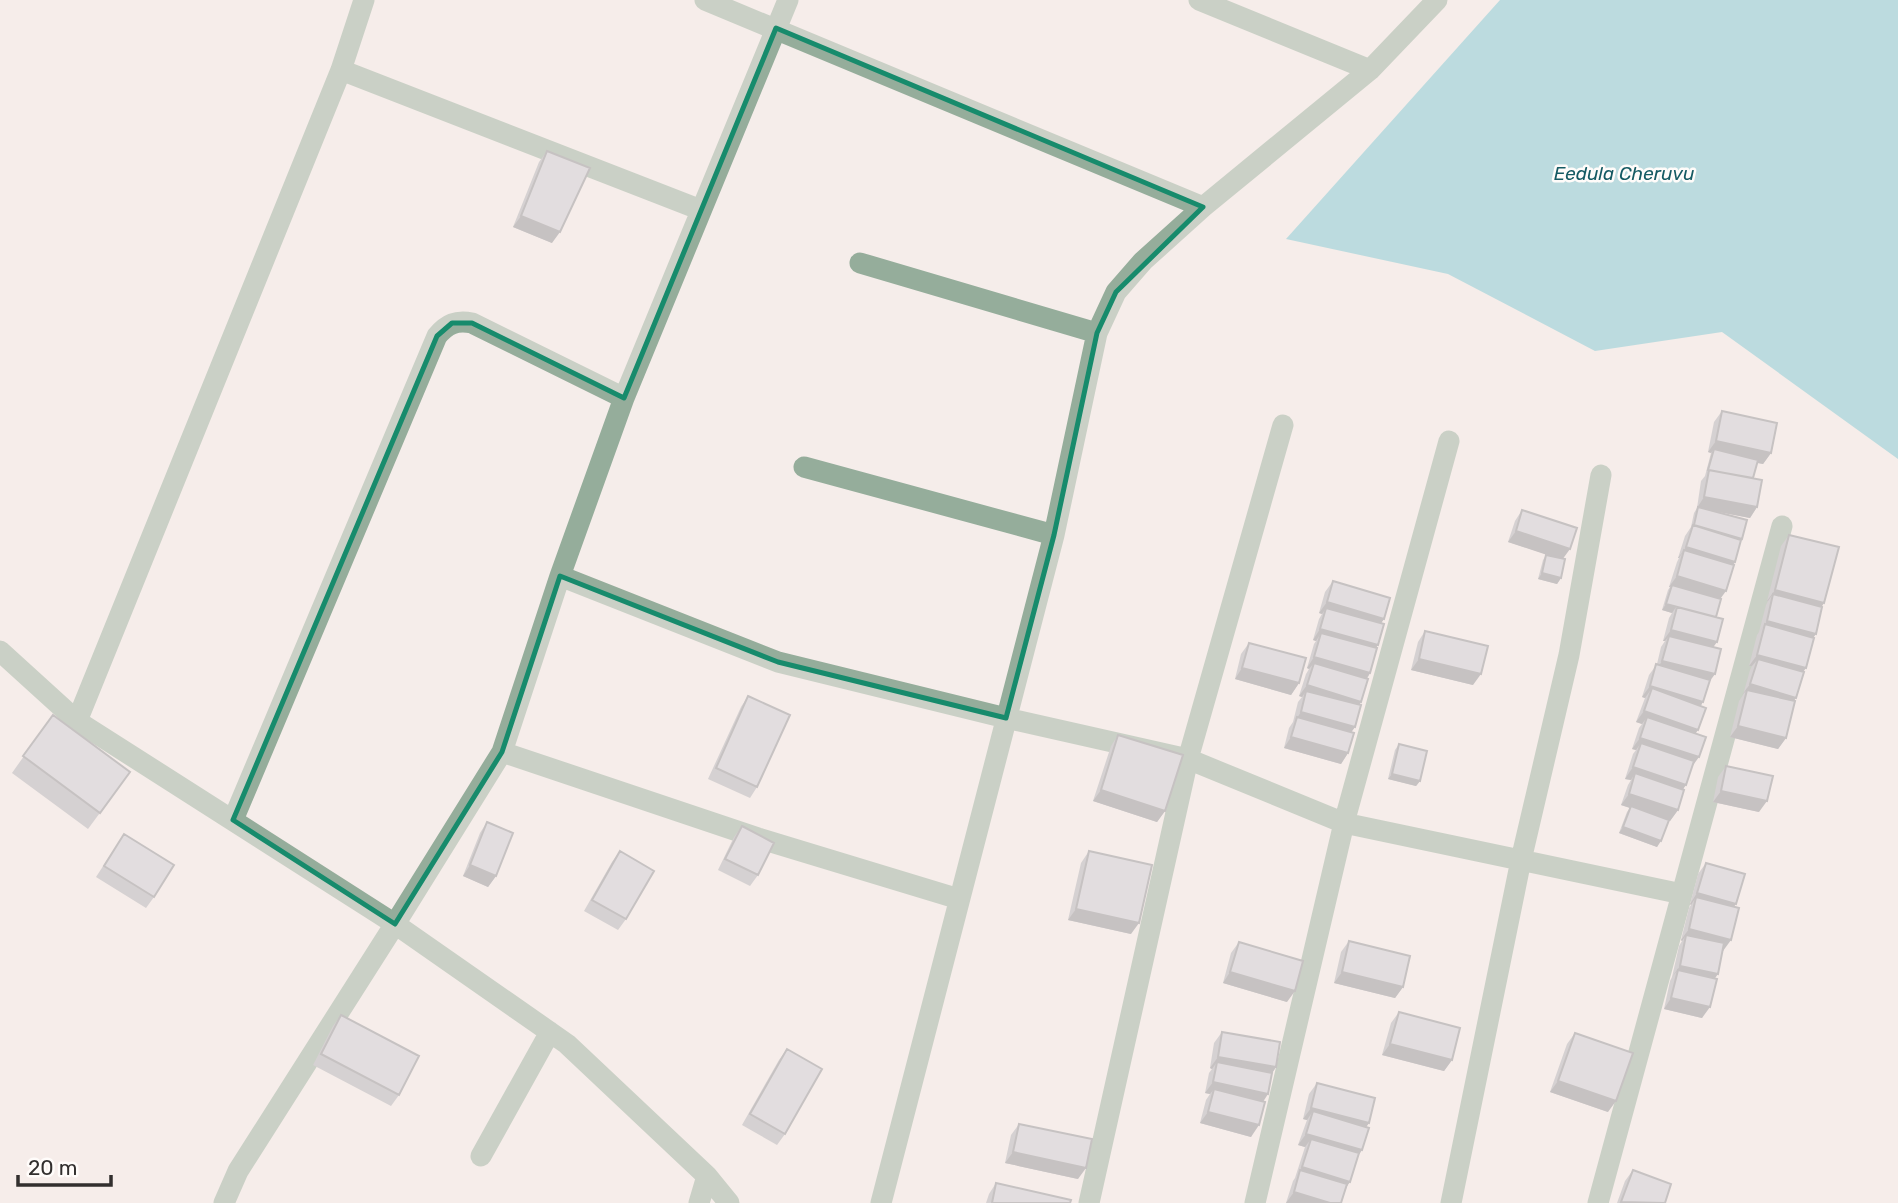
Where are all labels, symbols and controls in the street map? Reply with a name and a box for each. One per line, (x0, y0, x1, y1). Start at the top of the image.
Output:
water label: Eedula Cheruvu (1554, 162, 1694, 185)
scale bar (18, 1144, 110, 1188)
text: 20 m (28, 1155, 77, 1180)

